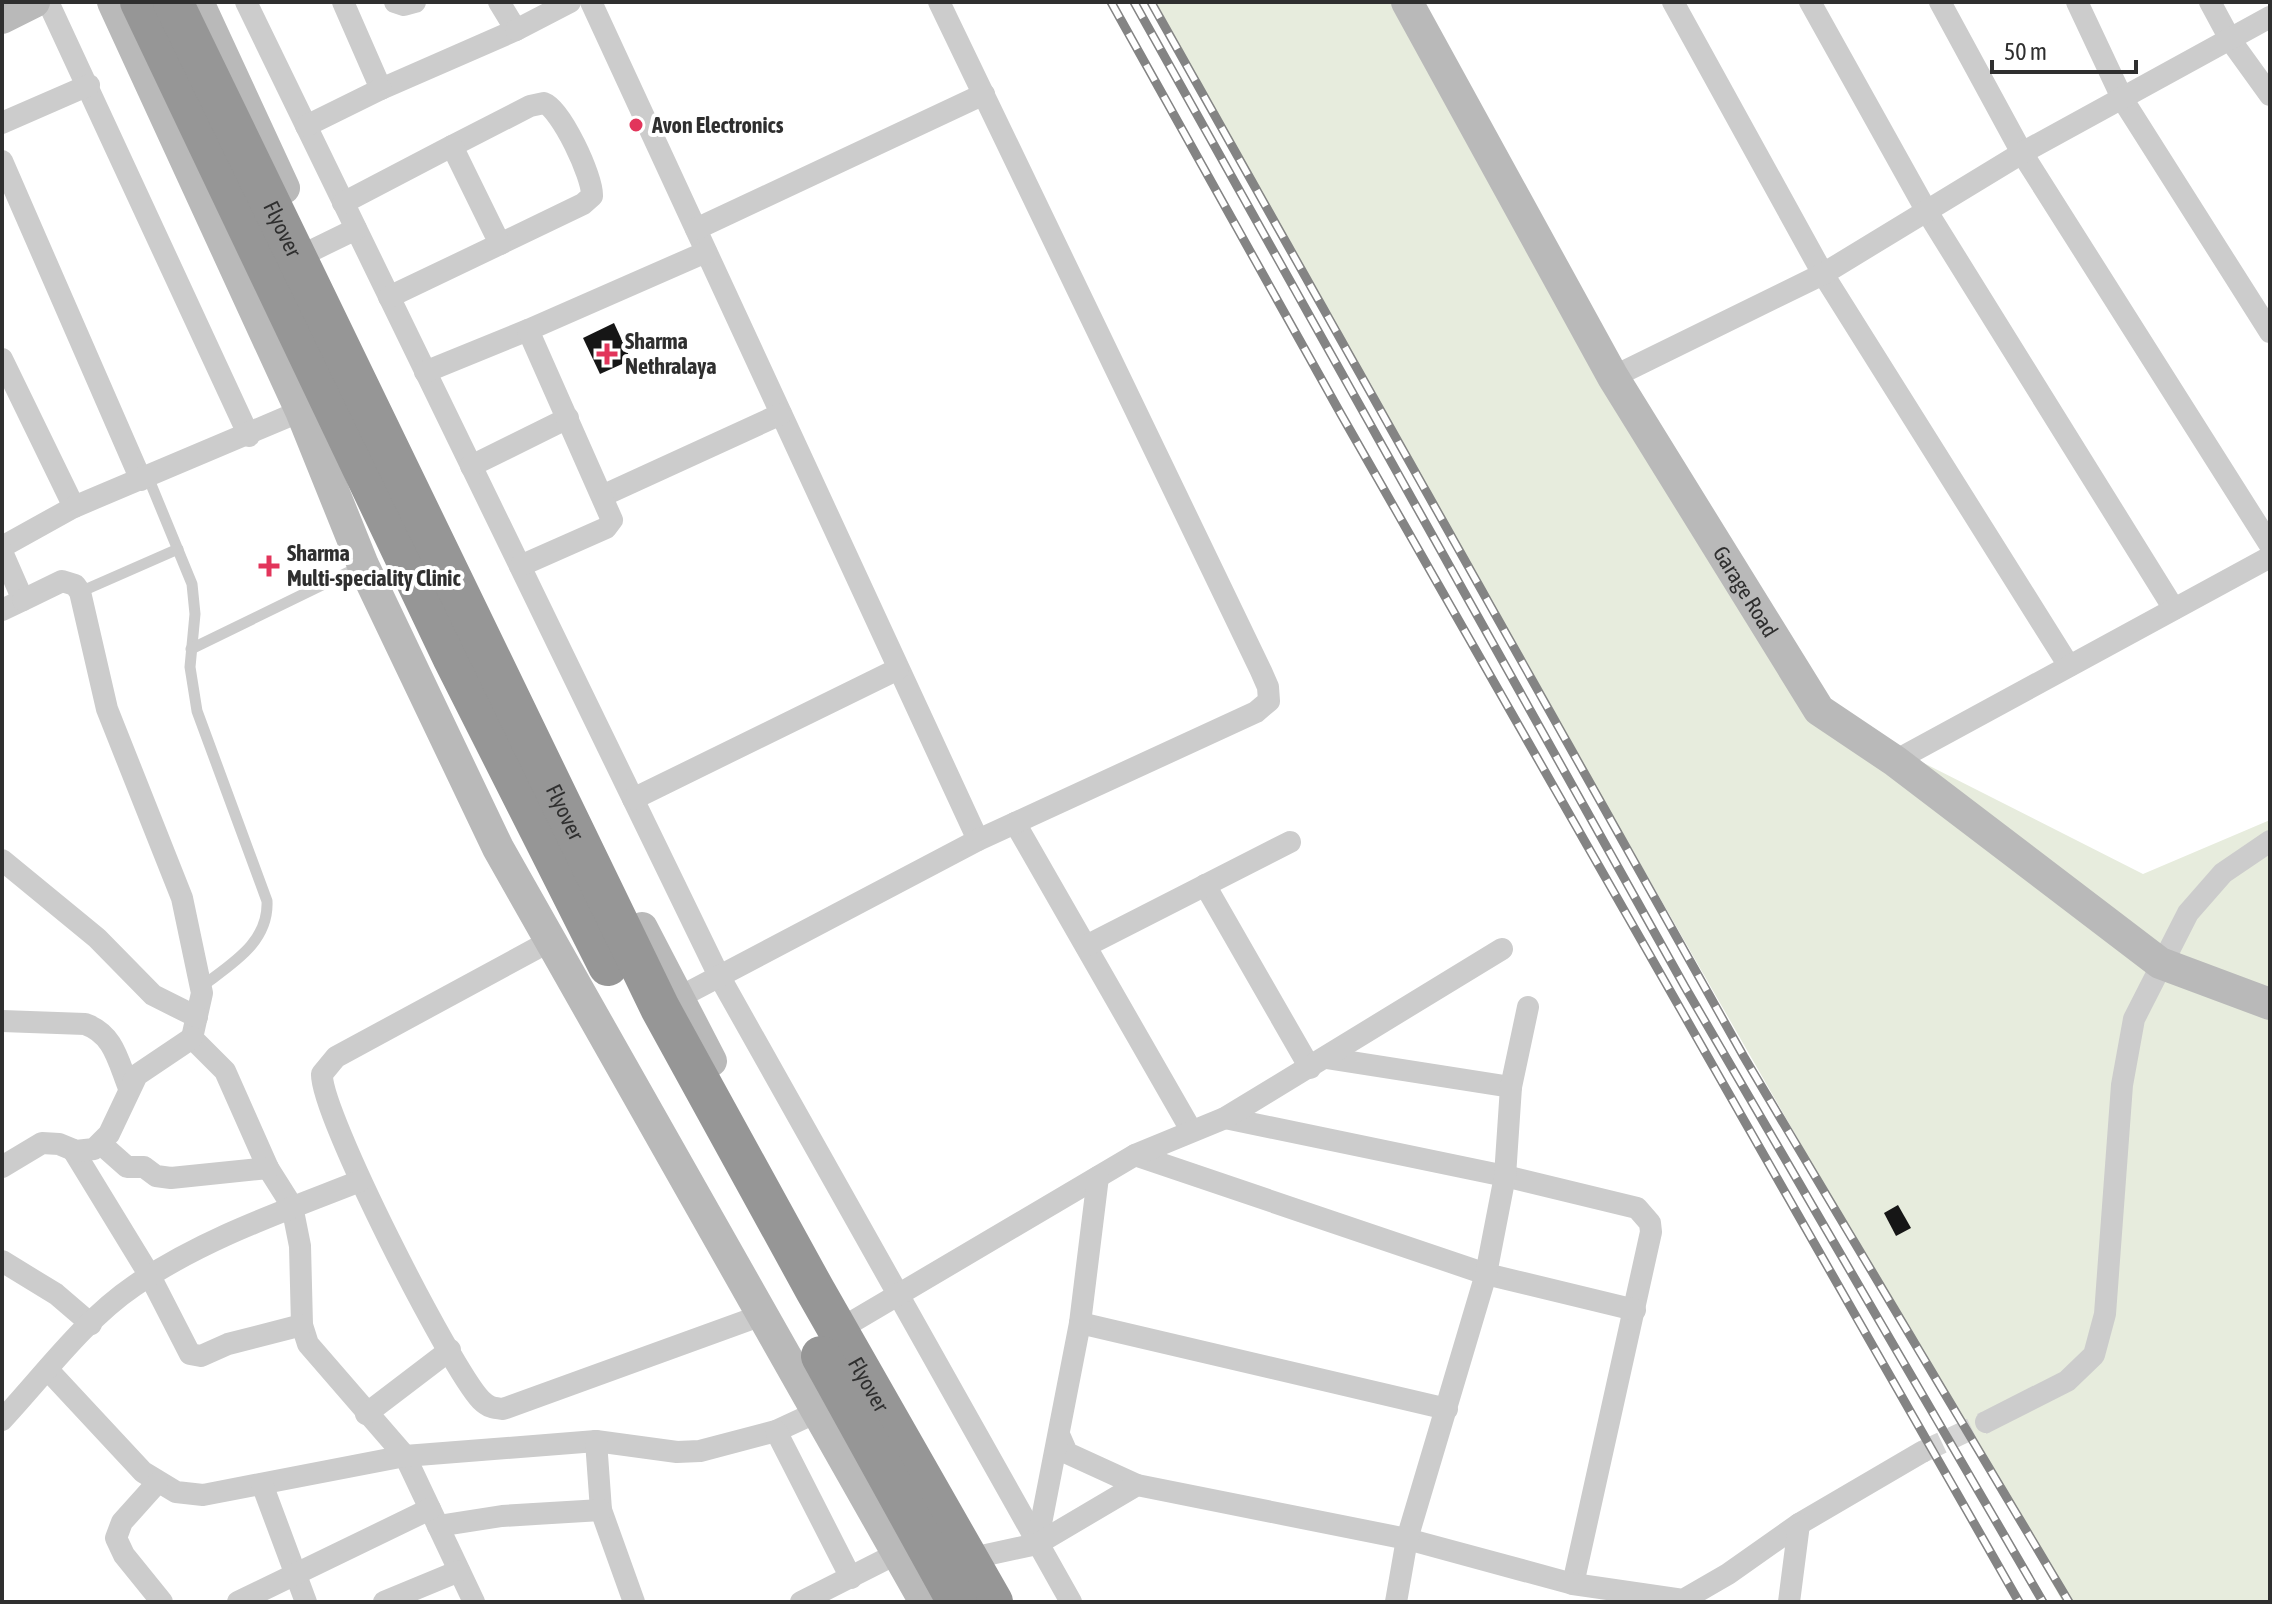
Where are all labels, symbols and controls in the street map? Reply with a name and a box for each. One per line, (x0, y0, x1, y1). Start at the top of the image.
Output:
scale bar (1992, 24, 2136, 74)
text: 50 m (2004, 38, 2047, 65)
place label: Avon Electronics (651, 112, 784, 138)
marker: Avon Electronics (627, 116, 645, 134)
street label: Flyover (258, 197, 308, 261)
place label: Sharma Nethralaya (625, 328, 716, 379)
marker: Sharma Nethralaya (596, 343, 618, 365)
place label: Sharma Multi-speciality Clinic (287, 540, 461, 591)
street label: Garage Road (1708, 541, 1784, 642)
marker: Sharma Multi-speciality Clinic (258, 555, 280, 577)
street label: Flyover (541, 780, 590, 845)
street label: Flyover (843, 1352, 895, 1417)

